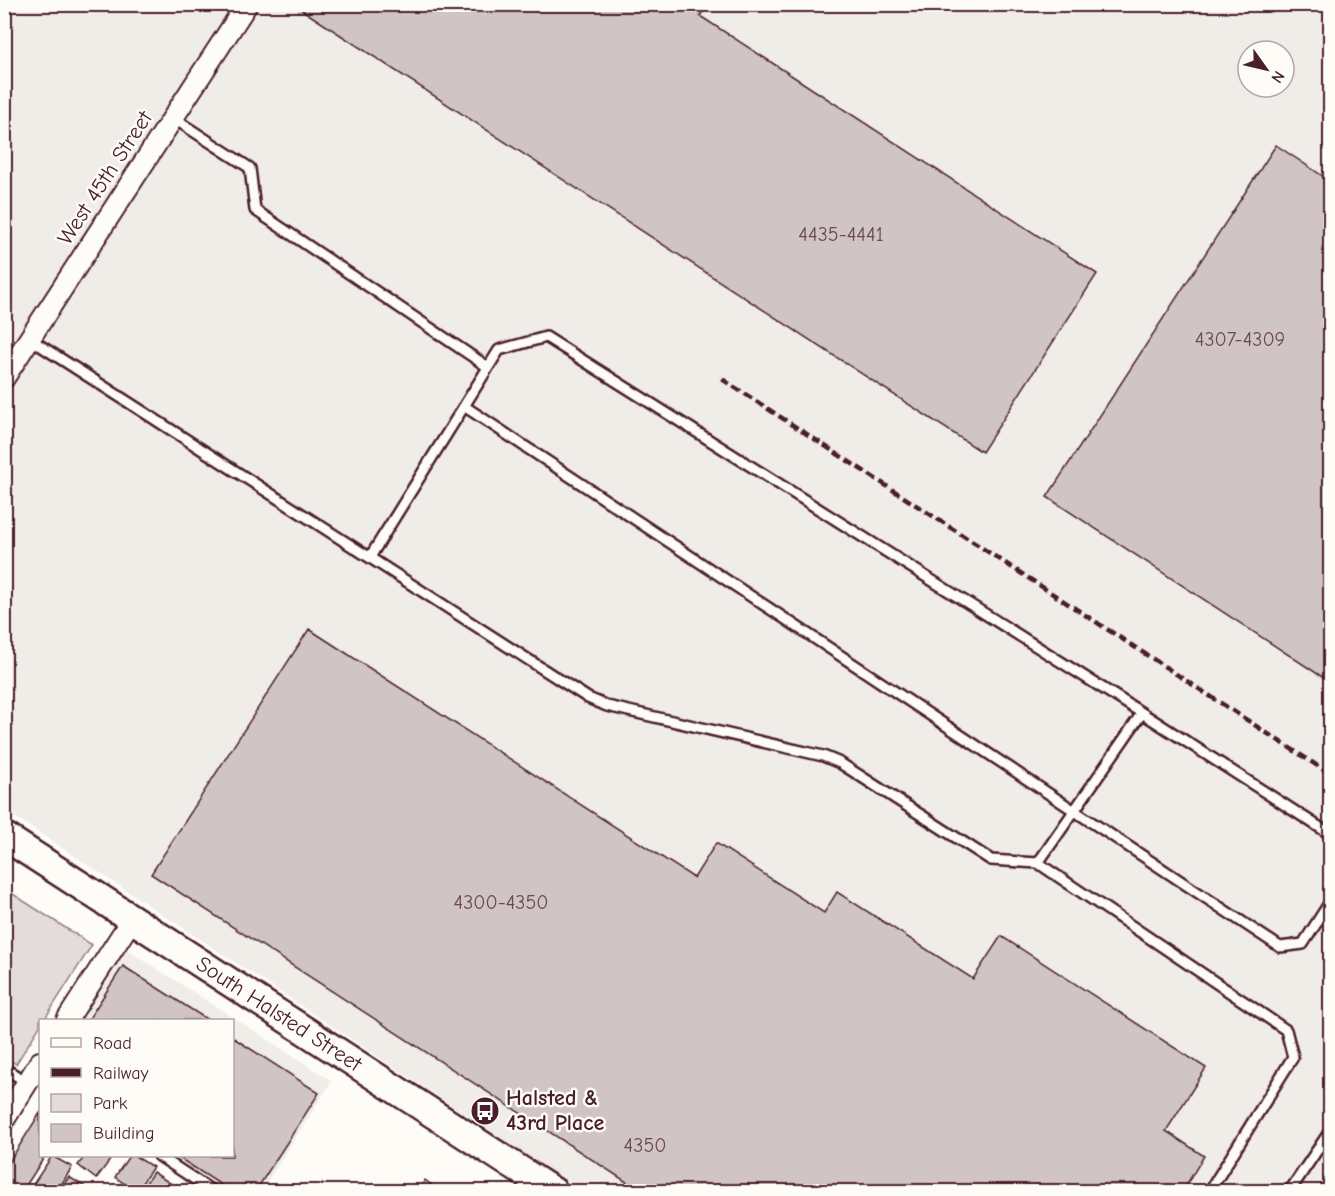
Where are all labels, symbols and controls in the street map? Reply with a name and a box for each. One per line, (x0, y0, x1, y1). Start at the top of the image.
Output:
north arrow (1236, 39, 1296, 99)
text: N (1267, 67, 1288, 86)
street label: West 45th Street (52, 106, 158, 250)
house number: 4435-4441 (798, 223, 884, 246)
house number: 4307-4309 (1195, 328, 1285, 351)
house number: 4300-4350 (453, 891, 549, 914)
street label: South Halsted Street (191, 951, 367, 1078)
legend (39, 1019, 234, 1157)
text: Road (93, 1033, 132, 1054)
text: Railway (93, 1063, 150, 1084)
place label: Halsted & 43rd Place (506, 1085, 605, 1136)
text: Park (93, 1093, 128, 1114)
bus stop icon: Halsted & 43rd Place (469, 1095, 501, 1127)
text: Building (93, 1123, 155, 1144)
house number: 4350 (624, 1134, 666, 1157)

